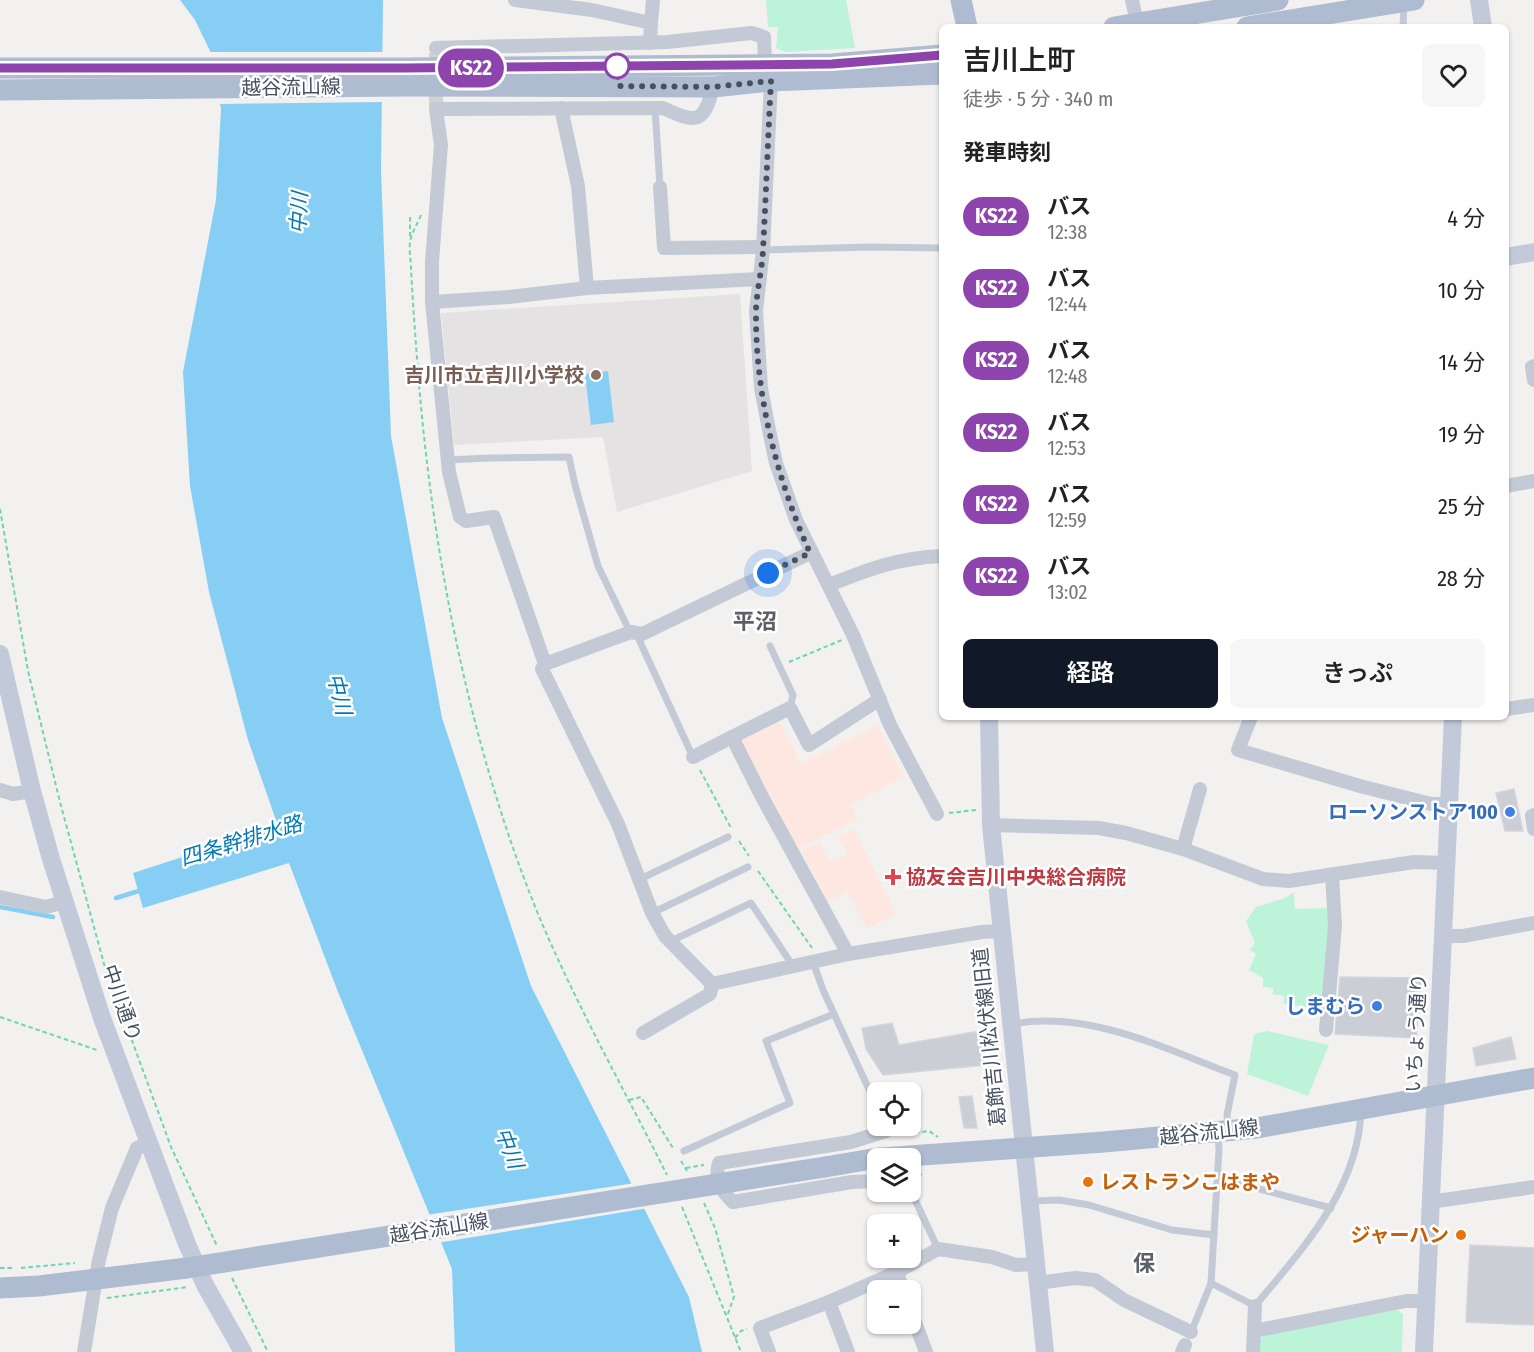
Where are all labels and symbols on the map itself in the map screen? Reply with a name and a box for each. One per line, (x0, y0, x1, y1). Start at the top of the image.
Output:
line badge: KS22 (429, 48, 513, 88)
unlabelled marker (604, 53, 630, 79)
street label: 越谷流山線 (241, 74, 341, 100)
water label: 中川 (285, 189, 313, 235)
place label: 吉川市立吉川小学校 (404, 363, 584, 387)
marker: 吉川市立吉川小学校 (589, 368, 603, 382)
your location (753, 558, 783, 588)
district label: 平沼 (733, 608, 777, 635)
water label: 中川 (321, 670, 357, 719)
place label: ローソンストア100 (1328, 800, 1498, 824)
marker: ローソンストア100 (1503, 805, 1517, 819)
water label: 四条幹排水路 (177, 810, 307, 872)
place label: 協友会吉川中央総合病院 (906, 865, 1126, 889)
marker: 協友会吉川中央総合病院 (884, 868, 902, 886)
street label: 葛飾吉川松伏線旧道 (968, 946, 1010, 1128)
street label: 中川通り (98, 961, 146, 1045)
street label: いちょう通り (1401, 972, 1431, 1094)
place label: しまむら (1285, 994, 1365, 1018)
marker: しまむら (1370, 999, 1384, 1013)
street label: 越谷流山線 (1158, 1115, 1260, 1149)
water label: 中川 (489, 1124, 529, 1174)
place label: レストランこはまや (1100, 1170, 1280, 1194)
marker: レストランこはまや (1081, 1175, 1095, 1189)
street label: 越谷流山線 (388, 1208, 490, 1248)
place label: ジャーハン (1350, 1223, 1449, 1247)
marker: ジャーハン (1454, 1228, 1468, 1242)
district label: 保 (1133, 1250, 1155, 1277)

